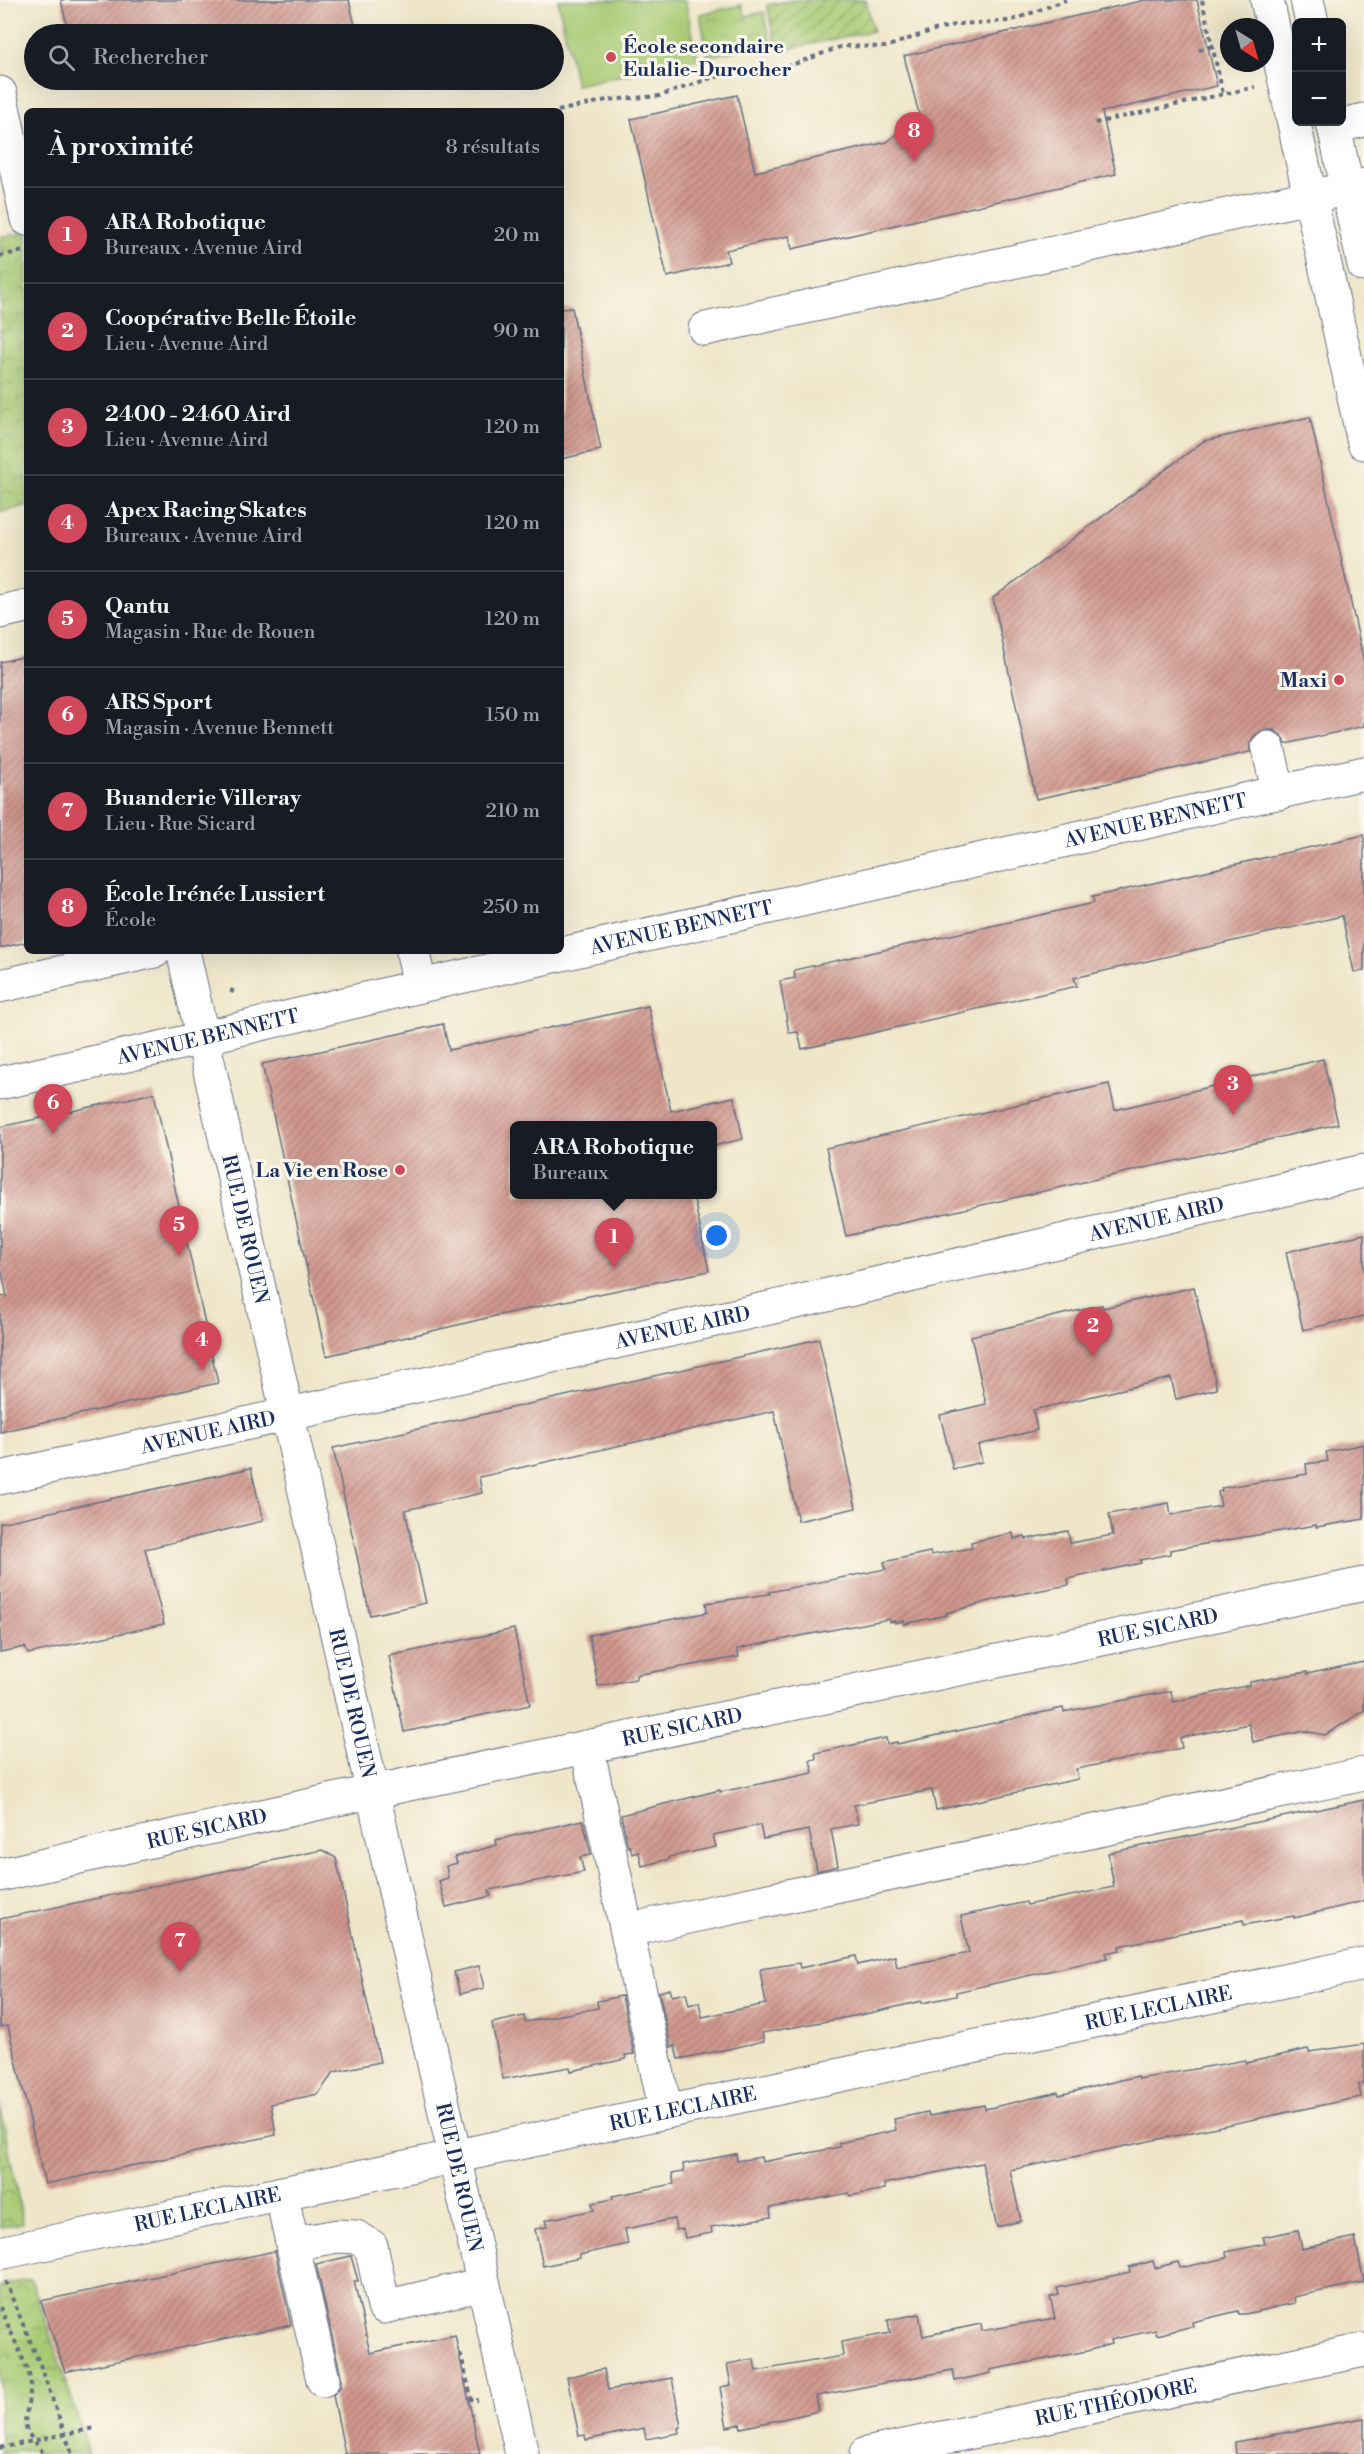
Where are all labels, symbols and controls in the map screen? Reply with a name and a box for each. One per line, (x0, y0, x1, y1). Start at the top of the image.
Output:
north arrow (1220, 18, 1274, 72)
map controls (1292, 18, 1346, 126)
button: + (1292, 18, 1346, 72)
search box (24, 24, 564, 90)
place label: École secondaire Eulalie-Durocher (623, 34, 792, 83)
icon: search (45, 41, 78, 74)
text: Rechercher (93, 44, 208, 71)
marker: École secondaire Eulalie-Durocher (604, 50, 618, 64)
button: − (1292, 72, 1346, 126)
pin: 8 (894, 112, 934, 162)
text: À proximité (48, 131, 193, 163)
text: 8 résultats (446, 135, 540, 160)
text: ARA Robotique (105, 209, 266, 236)
text: 1 (63, 223, 72, 248)
text: 20 m (494, 223, 540, 248)
text: Bureaux · Avenue Aird (105, 236, 302, 261)
text: Coopérative Belle Étoile (105, 305, 356, 332)
text: 2 (61, 319, 74, 344)
text: 90 m (493, 319, 540, 344)
text: Lieu · Avenue Aird (105, 332, 268, 357)
text: 2400 - 2460 Aird (105, 401, 291, 428)
text: 3 (61, 415, 74, 440)
text: 120 m (485, 415, 540, 440)
text: Lieu · Avenue Aird (105, 428, 268, 453)
text: Apex Racing Skates (105, 497, 307, 524)
text: 4 (61, 511, 74, 536)
text: 120 m (485, 511, 540, 536)
text: Bureaux · Avenue Aird (105, 524, 302, 549)
text: Qantu (105, 593, 170, 620)
text: 5 (61, 607, 74, 632)
text: 120 m (485, 607, 540, 632)
text: Magasin · Rue de Rouen (105, 620, 315, 645)
place label: Maxi (1280, 669, 1328, 694)
marker: Maxi (1332, 673, 1346, 687)
text: ARS Sport (105, 689, 212, 716)
text: 6 (61, 703, 74, 728)
text: 150 m (485, 703, 540, 728)
text: Magasin · Avenue Bennett (105, 716, 334, 741)
text: Buanderie Villeray (105, 785, 301, 812)
street label: AVENUE BENNETT (1061, 789, 1250, 854)
text: 7 (62, 799, 73, 824)
text: 210 m (485, 799, 540, 824)
text: Lieu · Rue Sicard (105, 812, 255, 837)
text: École Irénée Lussiert (105, 881, 325, 908)
text: 8 (61, 895, 74, 920)
text: 250 m (483, 895, 540, 920)
street label: AVENUE BENNETT (587, 896, 775, 961)
text: École (105, 908, 156, 933)
street label: AVENUE BENNETT (114, 1004, 302, 1071)
pin: 3 (1214, 1066, 1252, 1115)
pin: 6 (34, 1084, 72, 1134)
popup (510, 1121, 717, 1199)
text: ARA Robotique (533, 1134, 694, 1161)
street label: RUE DE ROUEN (215, 1152, 273, 1307)
place label: La Vie en Rose (256, 1159, 388, 1184)
text: Bureaux (533, 1161, 609, 1186)
marker: La Vie en Rose (393, 1163, 407, 1177)
street label: AVENUE AIRD (1086, 1193, 1227, 1248)
pin: 5 (160, 1206, 198, 1256)
pin: 1 (594, 1218, 634, 1268)
your location (702, 1221, 731, 1250)
street label: AVENUE AIRD (612, 1302, 753, 1356)
pin: 2 (1074, 1308, 1112, 1357)
pin: 4 (182, 1322, 222, 1371)
street label: AVENUE AIRD (137, 1406, 278, 1461)
street label: RUE SICARD (1095, 1604, 1221, 1653)
street label: RUE DE ROUEN (322, 1626, 380, 1781)
street label: RUE SICARD (620, 1704, 745, 1753)
street label: RUE SICARD (145, 1804, 270, 1856)
pin: 7 (160, 1922, 200, 1972)
street label: RUE LECLAIRE (1083, 1981, 1234, 2037)
street label: RUE LECLAIRE (607, 2082, 759, 2138)
street label: RUE DE ROUEN (429, 2100, 487, 2255)
street label: RUE LECLAIRE (132, 2183, 284, 2238)
street label: RUE THÉODORE (1033, 2374, 1199, 2432)

